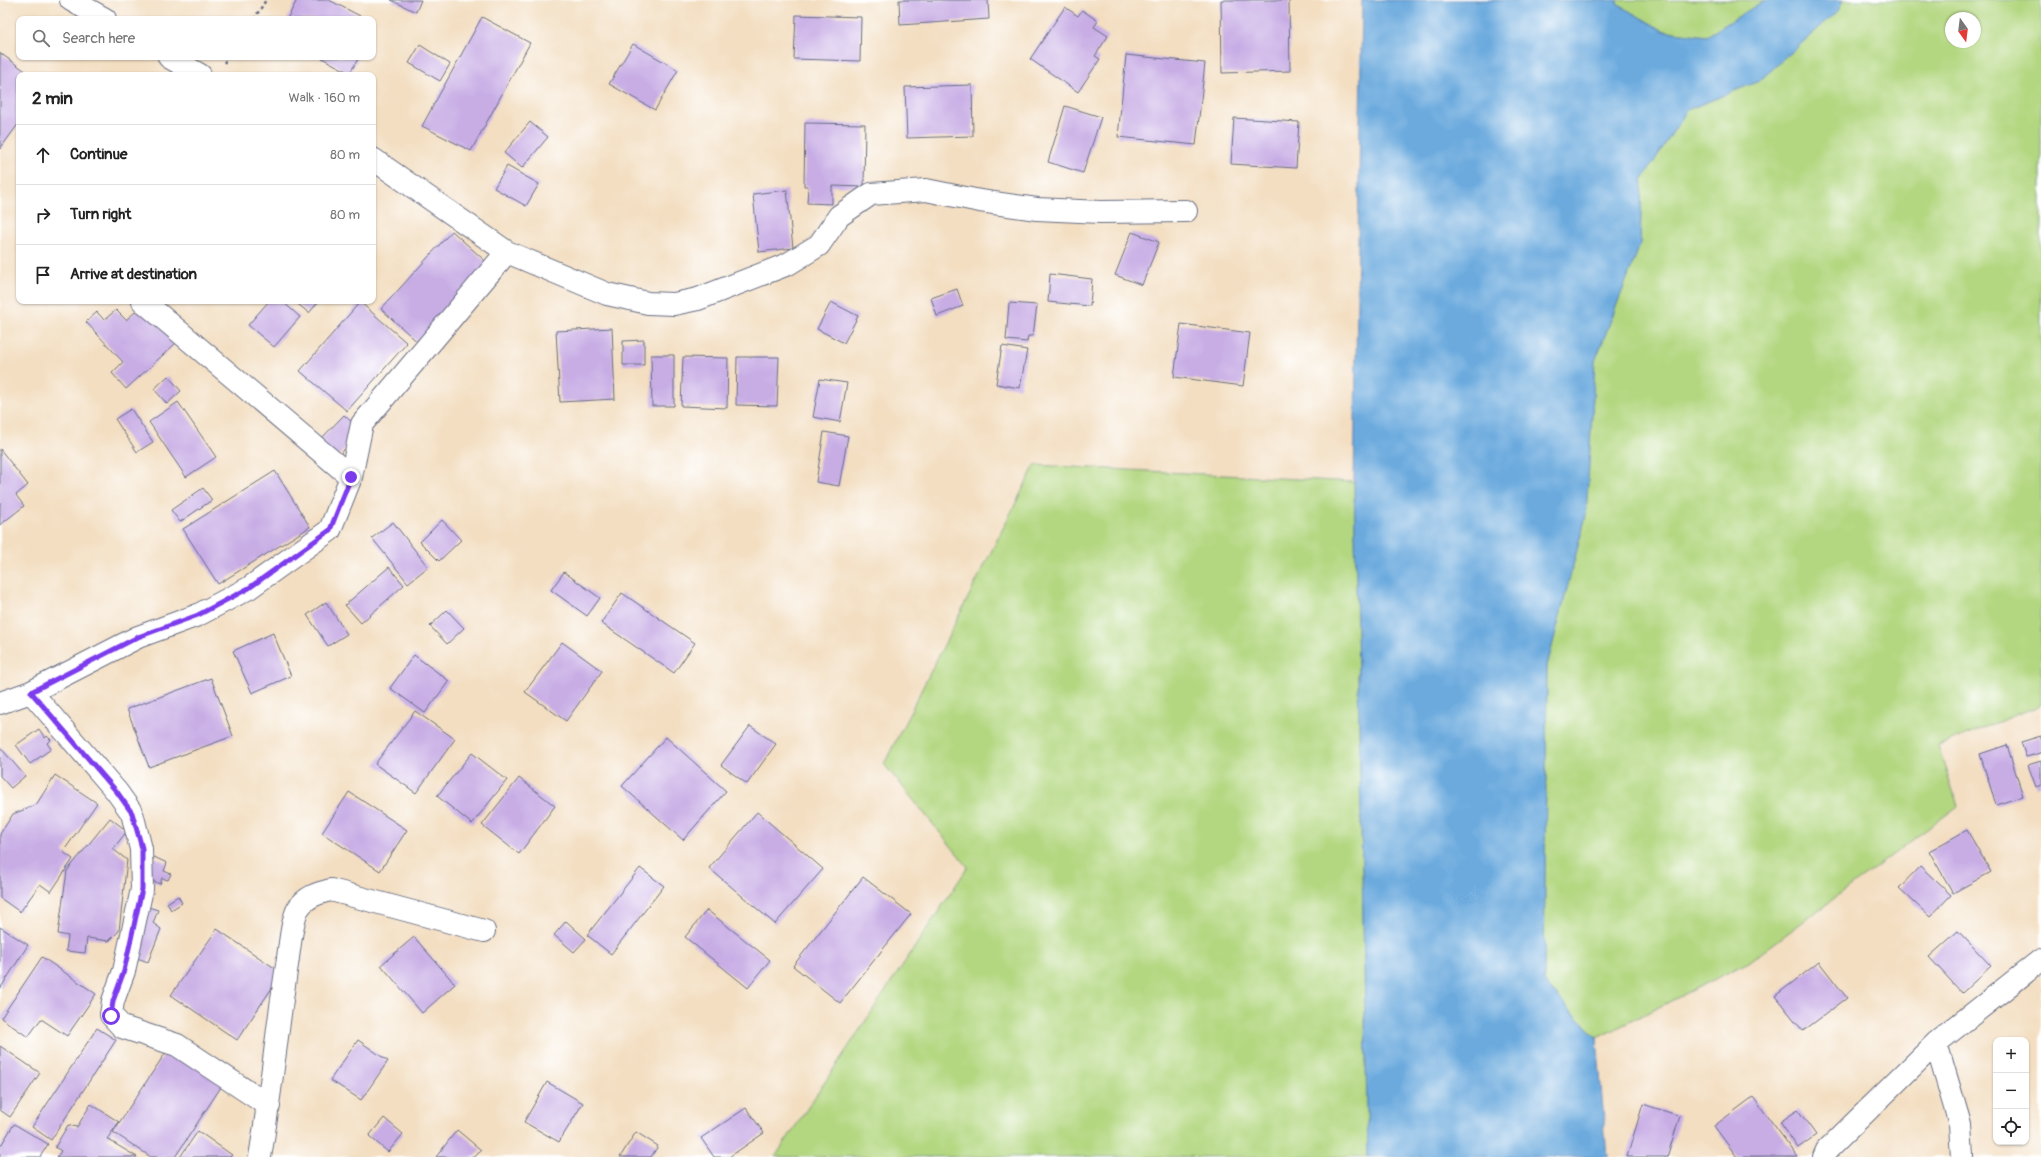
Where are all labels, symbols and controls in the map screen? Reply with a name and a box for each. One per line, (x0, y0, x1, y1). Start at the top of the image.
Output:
north arrow (1945, 12, 1981, 48)
search box (16, 16, 376, 60)
icon: search (30, 27, 52, 49)
text: Search here (62, 29, 135, 48)
text: 2 min (32, 88, 73, 109)
text: Walk · 160 m (289, 90, 360, 106)
icon: ahead (32, 144, 54, 166)
text: Continue (70, 145, 128, 164)
text: 80 m (330, 147, 360, 163)
icon: right (32, 204, 54, 226)
text: Turn right (70, 205, 131, 224)
text: 80 m (330, 207, 360, 223)
icon: arrive (32, 264, 54, 286)
text: Arrive at destination (70, 265, 197, 284)
route end (342, 468, 360, 486)
route start (102, 1007, 120, 1025)
map controls (1993, 1037, 2029, 1145)
button: + (1993, 1037, 2029, 1073)
button: − (1993, 1073, 2029, 1109)
button: locate (1993, 1109, 2029, 1145)

